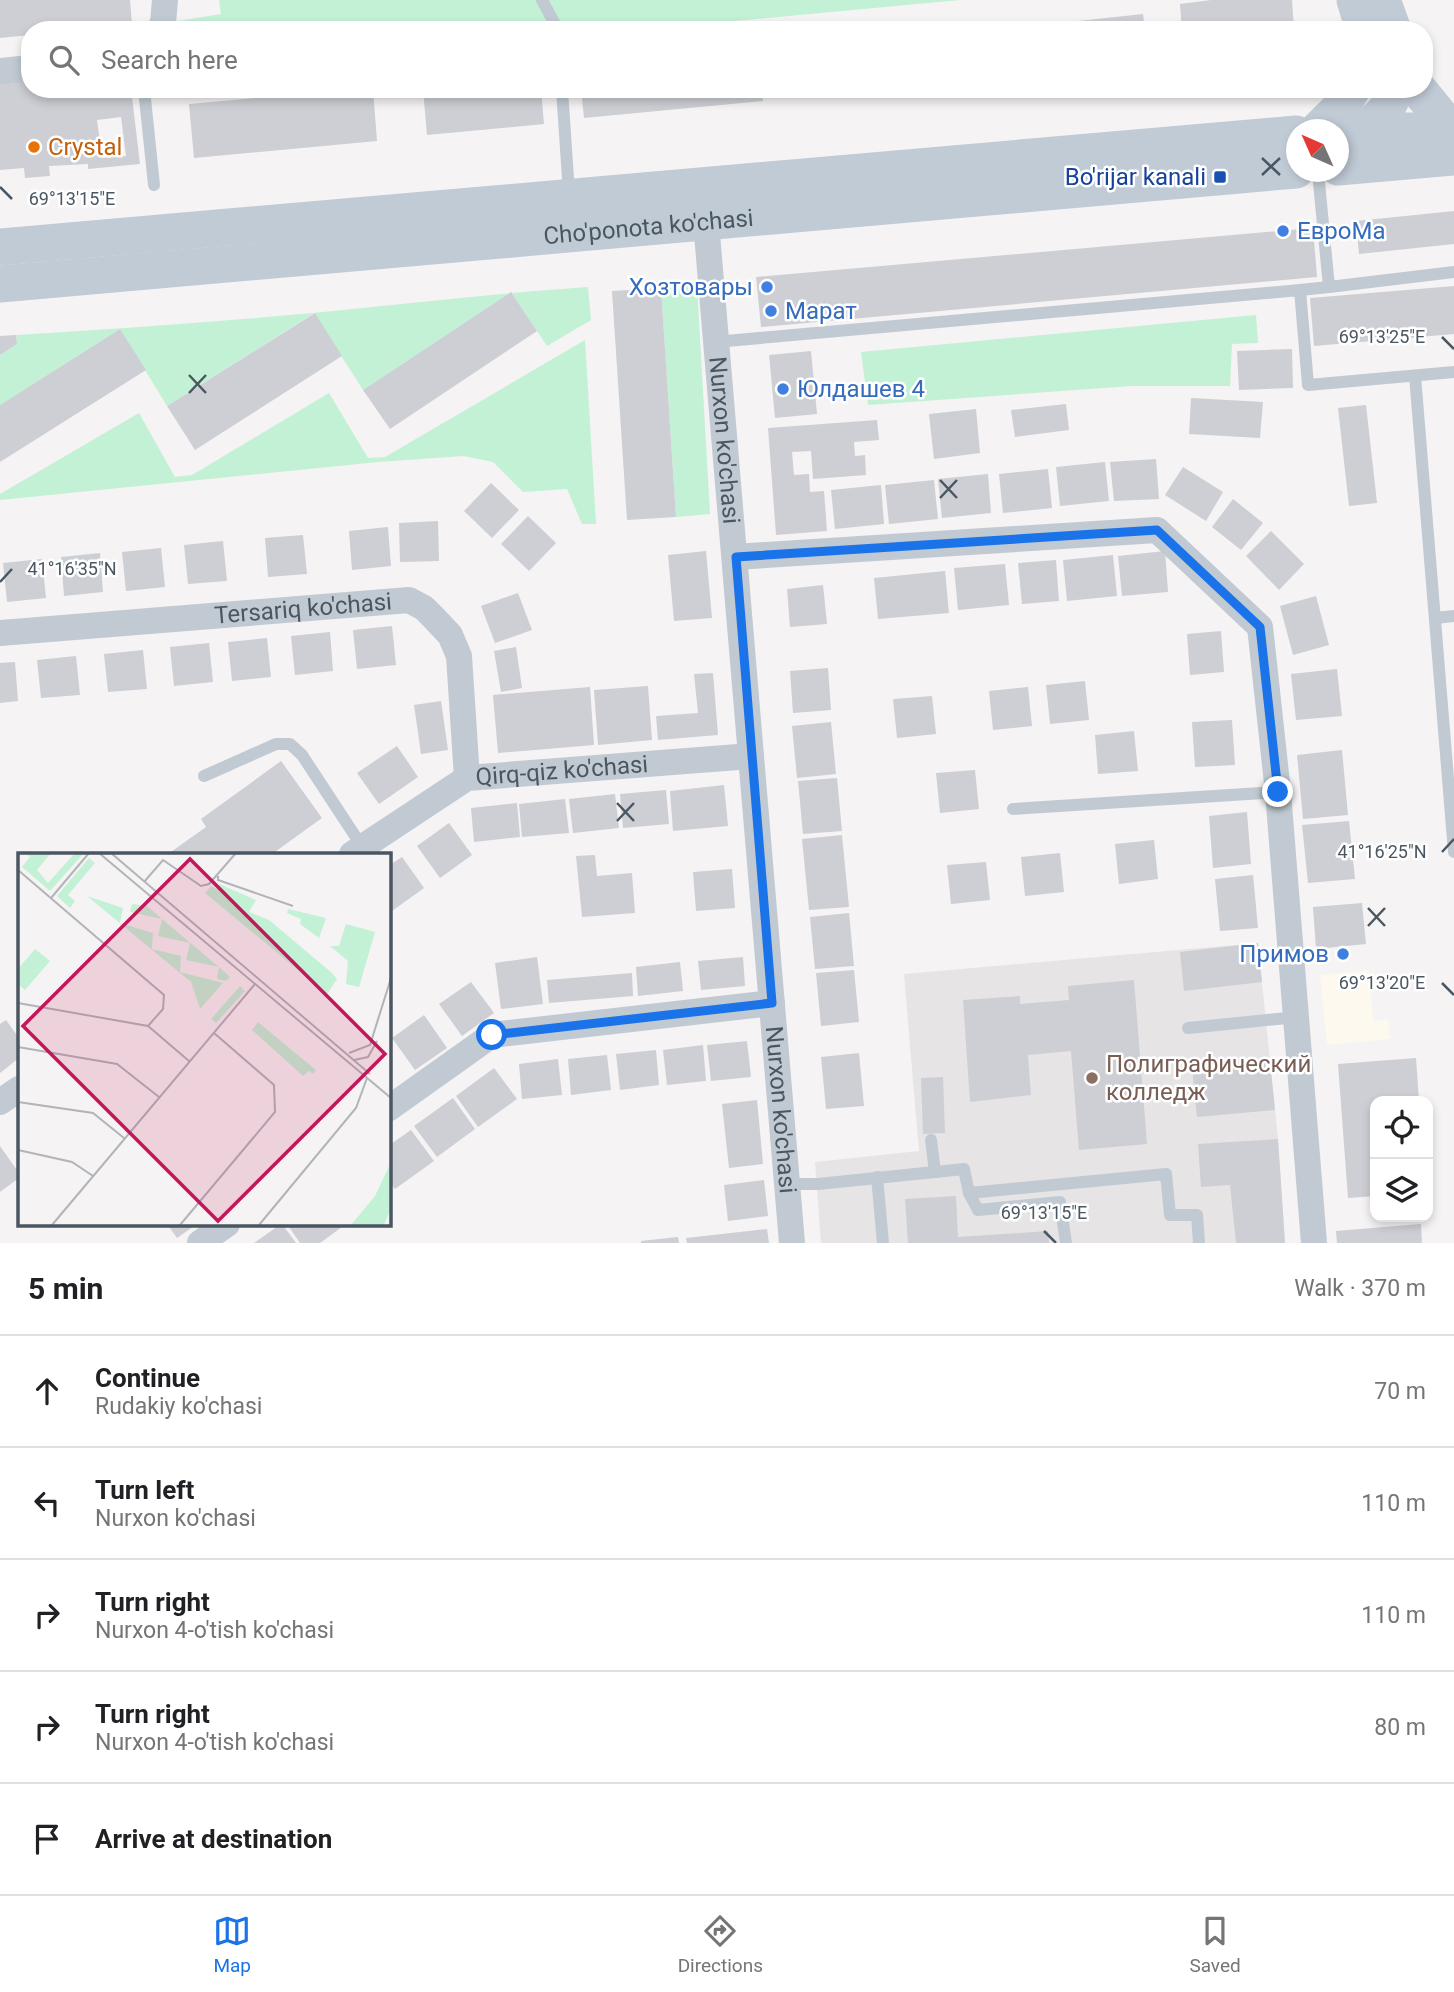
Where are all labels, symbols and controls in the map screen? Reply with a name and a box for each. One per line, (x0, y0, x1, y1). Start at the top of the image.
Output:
search box (21, 21, 1433, 98)
icon: search (45, 41, 83, 79)
text: Search here (101, 45, 238, 75)
north arrow (1286, 119, 1349, 182)
place label: Crystal (48, 133, 122, 161)
marker: Crystal (26, 139, 42, 155)
place label: Bo'rijar kanali (1065, 163, 1206, 191)
marker: Bo'rijar kanali (1212, 169, 1228, 185)
text: 69°13'15"E (29, 188, 115, 209)
street label: Cho'ponota ko'chasi (542, 204, 755, 250)
place label: ЕвроМа (1297, 217, 1386, 245)
marker: ЕвроМа (1275, 223, 1291, 239)
place label: Хозтовары (629, 273, 753, 301)
marker: Хозтовары (759, 279, 775, 295)
place label: Марат (785, 297, 857, 325)
marker: Марат (763, 303, 779, 319)
text: 69°13'25"E (1339, 326, 1425, 347)
street label: Nurxon ko'chasi (703, 355, 745, 525)
place label: Юлдашев 4 (797, 375, 925, 403)
marker: Юлдашев 4 (775, 381, 791, 397)
text: 41°16'35"N (27, 558, 117, 579)
street label: Tersariq ko'chasi (213, 587, 393, 630)
street label: Qirq-qiz ko'chasi (475, 750, 649, 791)
route end (1262, 776, 1293, 807)
text: 41°16'25"N (1337, 841, 1427, 862)
inset map (18, 853, 390, 1226)
place label: Примов (1239, 940, 1329, 968)
marker: Примов (1335, 946, 1351, 962)
text: 69°13'20"E (1339, 972, 1425, 993)
route start (476, 1019, 507, 1050)
street label: Nurxon ko'chasi (760, 1025, 802, 1195)
place label: Полиграфический колледж (1106, 1050, 1311, 1106)
marker: Полиграфический колледж (1084, 1070, 1100, 1086)
map controls (1370, 1096, 1433, 1222)
button: locate (1370, 1096, 1433, 1159)
button: layers (1370, 1159, 1433, 1222)
text: 69°13'15"E (1001, 1202, 1087, 1223)
text: 5 min (28, 1271, 103, 1306)
text: Walk · 370 m (1294, 1275, 1426, 1302)
text: Continue (95, 1363, 200, 1393)
icon: ahead (28, 1372, 66, 1410)
text: 70 m (1374, 1378, 1426, 1405)
text: Rudakiy ko'chasi (95, 1393, 262, 1420)
text: Turn left (95, 1475, 194, 1505)
icon: left (28, 1484, 66, 1522)
text: 110 m (1361, 1490, 1426, 1517)
text: Nurxon ko'chasi (95, 1505, 256, 1532)
text: Turn right (95, 1587, 210, 1617)
icon: right (28, 1596, 66, 1634)
text: 110 m (1361, 1602, 1426, 1629)
text: Nurxon 4-o'tish ko'chasi (95, 1617, 334, 1644)
text: Turn right (95, 1699, 210, 1729)
icon: right (28, 1708, 66, 1746)
text: 80 m (1374, 1714, 1426, 1741)
text: Nurxon 4-o'tish ko'chasi (95, 1729, 334, 1756)
icon: arrive (28, 1820, 66, 1858)
text: Arrive at destination (95, 1824, 332, 1854)
tab: Map (213, 1912, 251, 1977)
tab: Directions (678, 1912, 763, 1977)
tab: Saved (1189, 1912, 1241, 1977)

